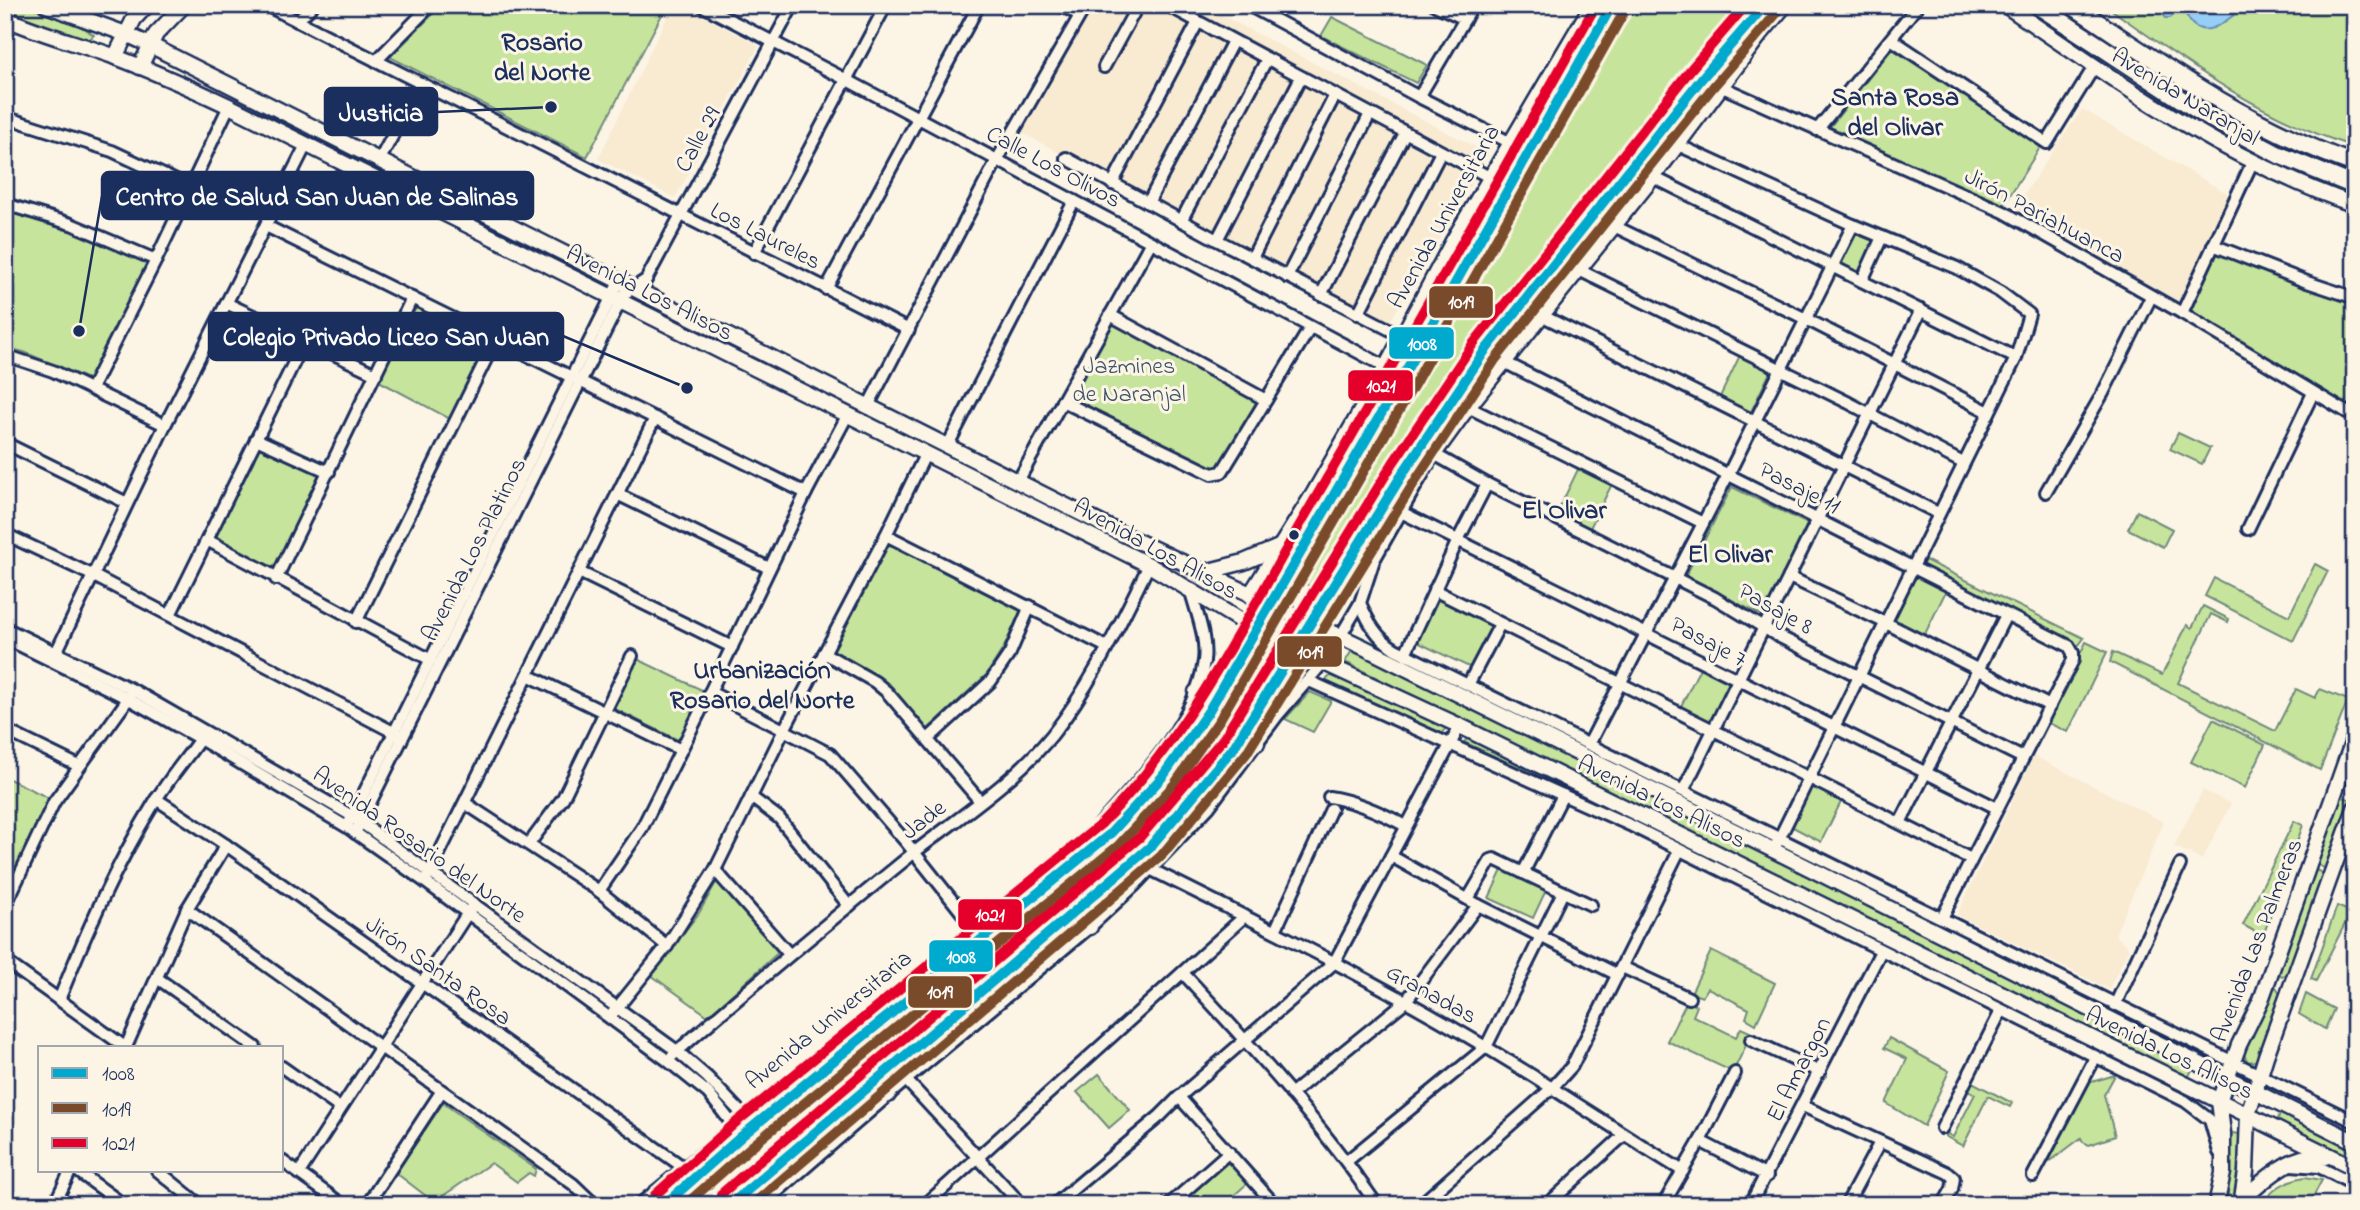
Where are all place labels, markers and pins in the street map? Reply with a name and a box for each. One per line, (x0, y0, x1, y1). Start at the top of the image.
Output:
callout: Justicia (325, 88, 437, 135)
callout: Centro de Salud San Juan de Salinas (102, 172, 533, 219)
callout: Colegio Privado Liceo San Juan (209, 313, 563, 360)
unlabelled marker (1287, 528, 1301, 542)

